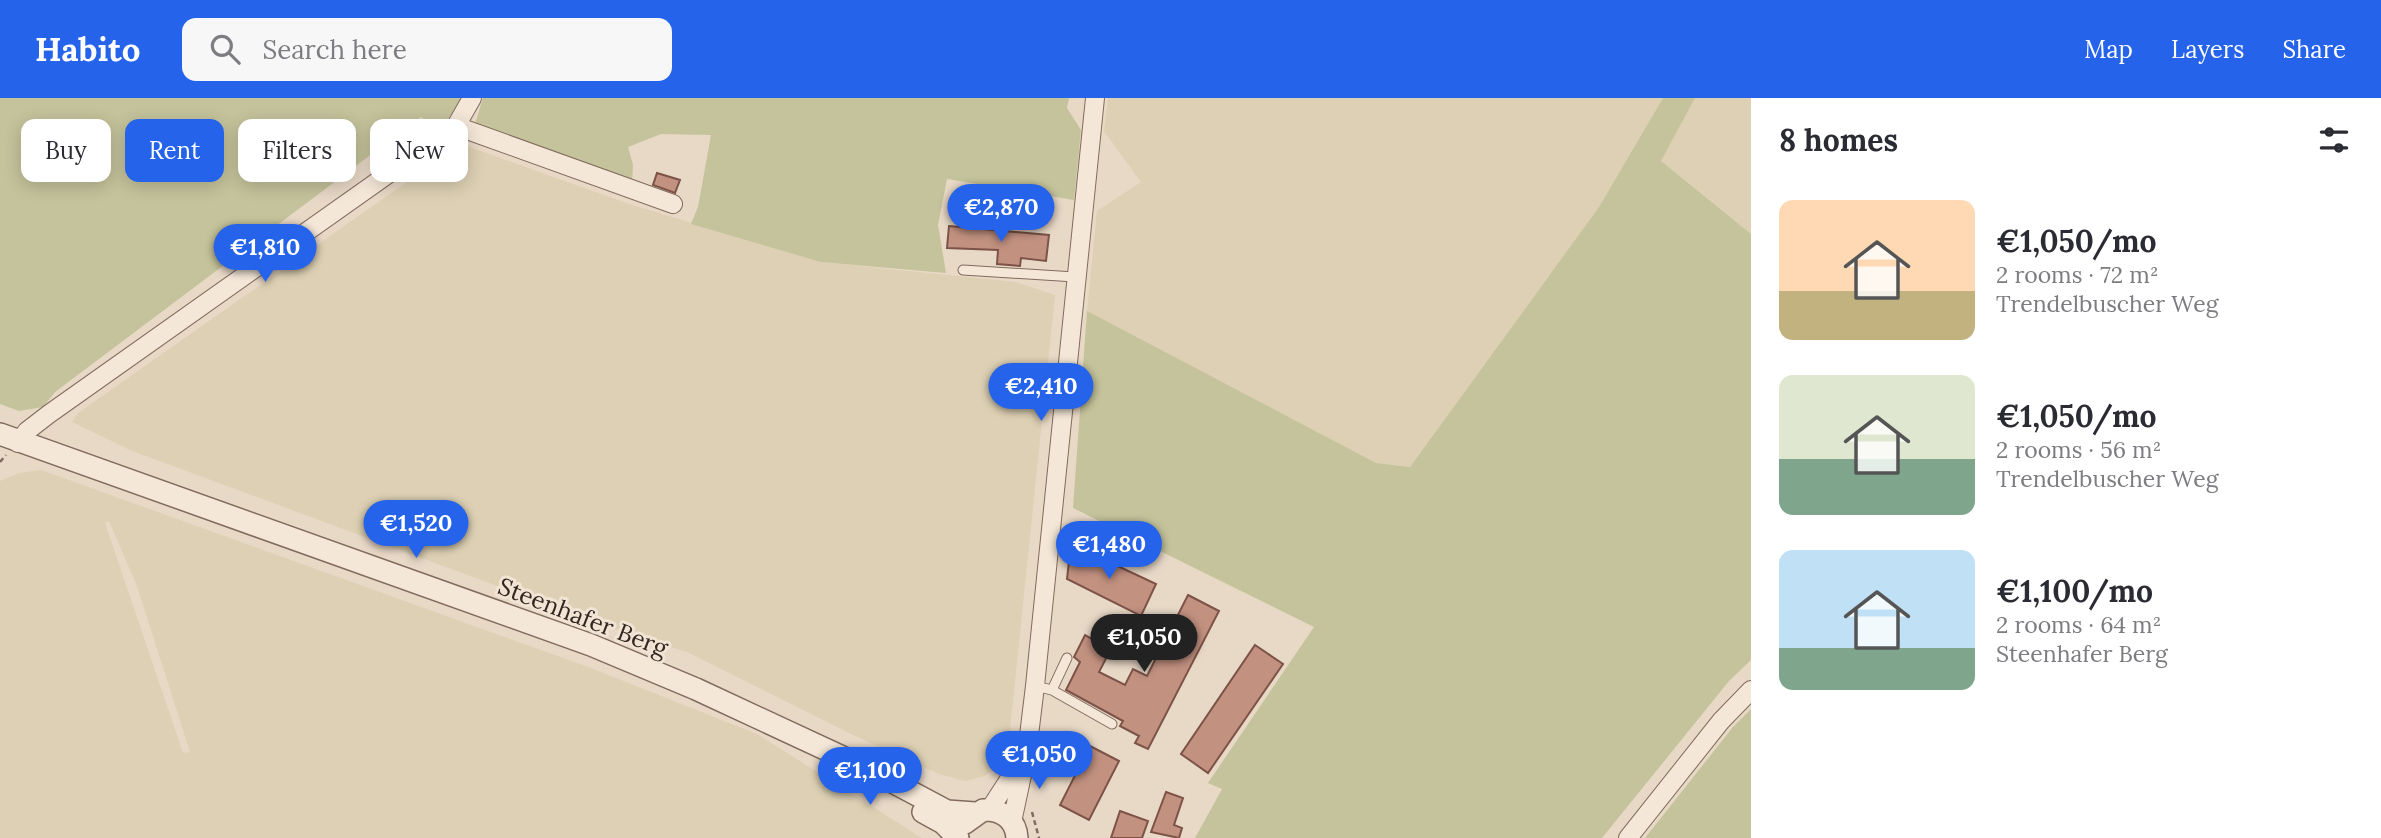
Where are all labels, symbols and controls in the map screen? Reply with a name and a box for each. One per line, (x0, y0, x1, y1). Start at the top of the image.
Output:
search box (182, 18, 672, 81)
text: Habito (35, 28, 140, 70)
icon: search (206, 30, 244, 68)
text: Search here (262, 33, 407, 66)
text: Map (2084, 34, 2133, 65)
text: Layers (2171, 34, 2244, 65)
text: Share (2282, 34, 2346, 65)
chip: Buy (21, 119, 111, 182)
chip: Rent (125, 119, 224, 182)
chip: Filters (238, 119, 356, 182)
chip: New (370, 119, 468, 182)
text: 8 homes (1779, 121, 1898, 159)
icon: filters (2315, 121, 2353, 159)
pin: €2,870 (944, 184, 1058, 244)
text: €2,870 (963, 192, 1039, 221)
text: €1,050/mo (1996, 222, 2157, 260)
pin: €1,810 (208, 225, 322, 284)
icon: home (1835, 228, 1919, 312)
text: €1,810 (230, 232, 300, 261)
text: 2 rooms · 72 m² (1996, 260, 2159, 289)
text: Trendelbuscher Weg (1996, 289, 2219, 318)
pin: €2,410 (984, 364, 1098, 423)
text: €2,410 (1004, 371, 1078, 400)
text: €1,050/mo (1996, 397, 2157, 435)
icon: home (1835, 403, 1919, 487)
text: 2 rooms · 56 m² (1996, 435, 2161, 464)
text: Trendelbuscher Weg (1996, 464, 2219, 493)
pin: €1,520 (359, 500, 473, 560)
text: €1,520 (379, 508, 453, 537)
pin: €1,480 (1052, 522, 1166, 581)
text: €1,480 (1072, 529, 1146, 558)
street label: Steenhafer Berg (494, 570, 673, 664)
text: €1,100/mo (1996, 572, 2153, 610)
icon: home (1835, 578, 1919, 662)
text: 2 rooms · 64 m² (1996, 610, 2161, 639)
pin: €1,050 (1087, 614, 1201, 674)
text: €1,050 (1106, 622, 1182, 651)
text: Steenhafer Berg (1996, 639, 2168, 668)
pin: €1,050 (982, 732, 1096, 791)
text: €1,050 (1001, 739, 1077, 768)
pin: €1,100 (813, 748, 927, 807)
text: €1,100 (834, 755, 906, 784)

